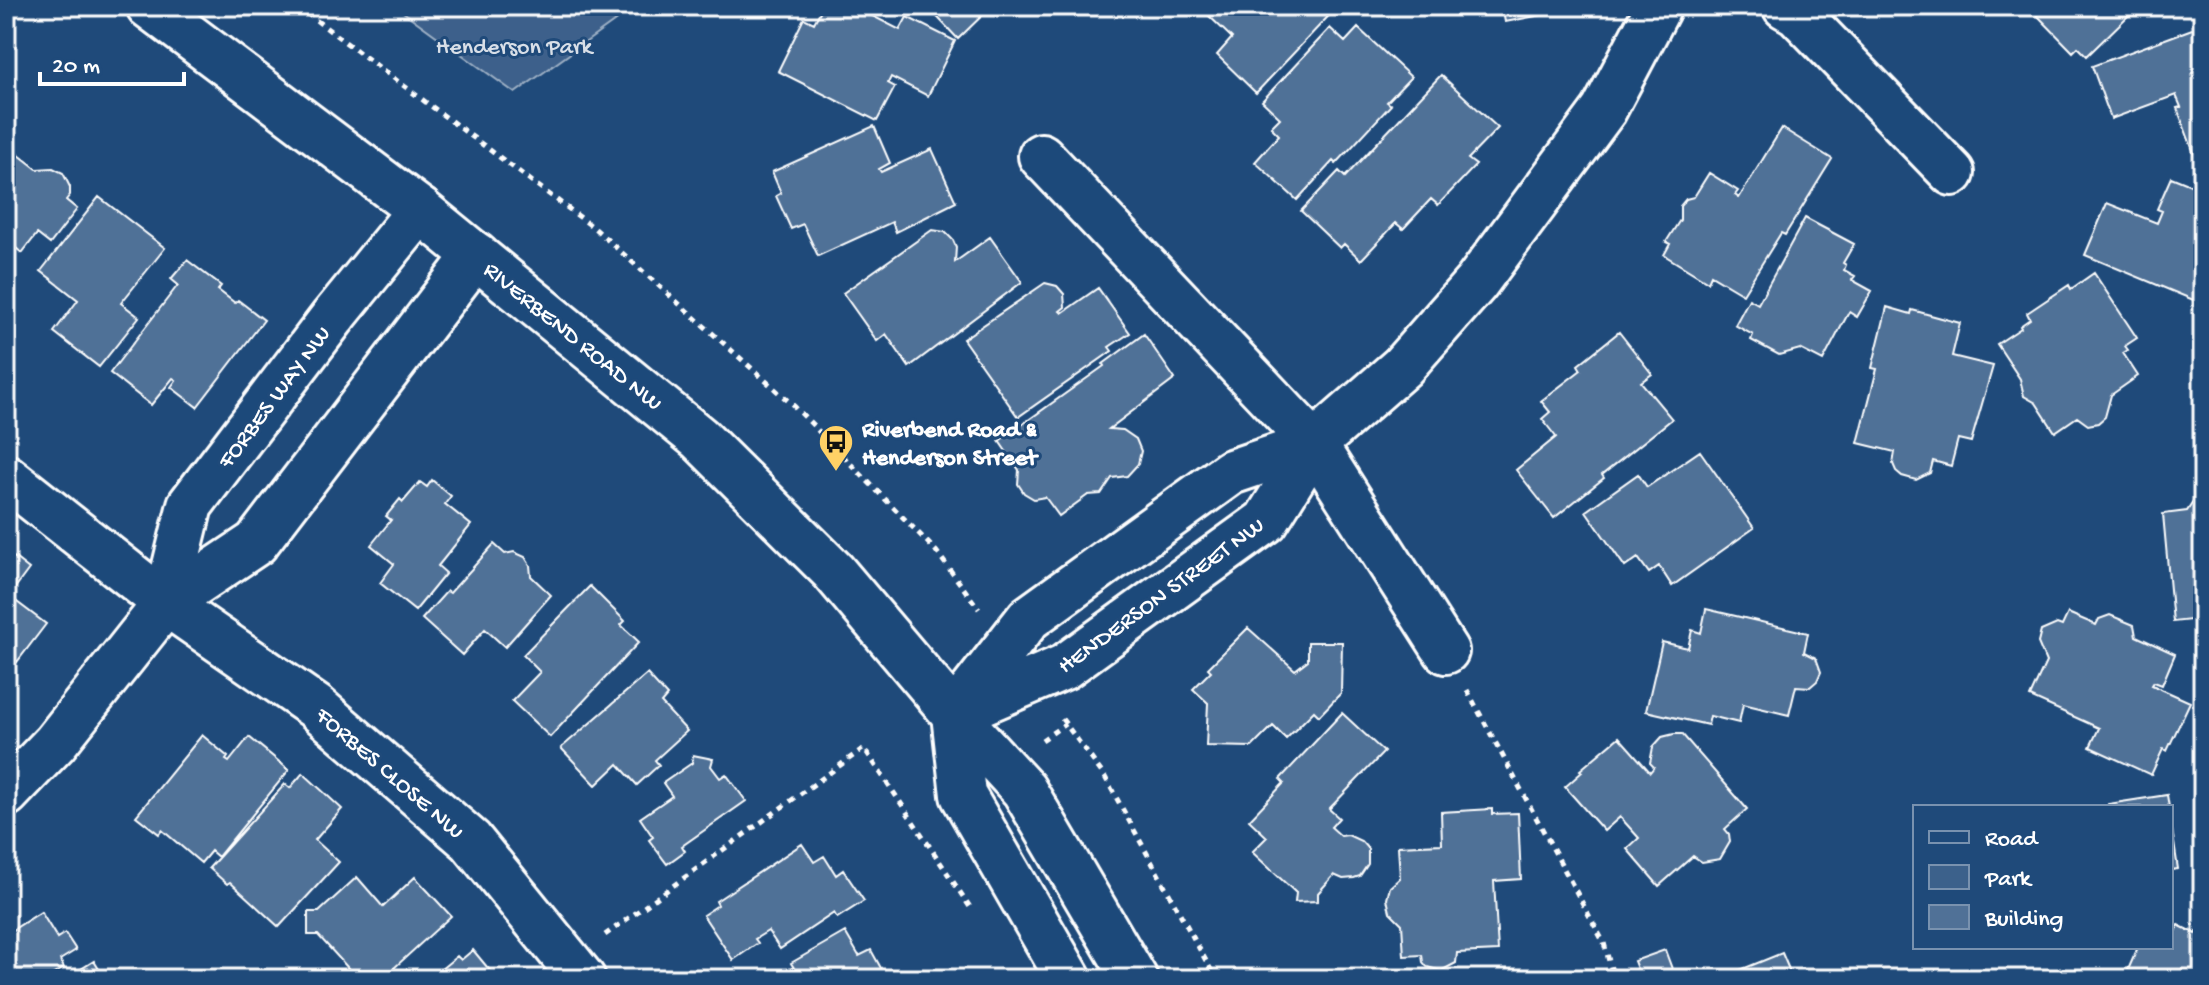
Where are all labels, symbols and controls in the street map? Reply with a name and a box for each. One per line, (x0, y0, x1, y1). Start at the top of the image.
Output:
park label: Henderson Park (436, 34, 595, 63)
scale bar (40, 36, 184, 86)
text: 20 m (52, 53, 100, 82)
street label: RIVERBEND ROAD NW (476, 257, 667, 419)
street label: FORBES WAY NW (212, 321, 339, 476)
place label: Riverbend Road & Henderson Street (861, 417, 1039, 474)
bus stop icon: Riverbend Road & Henderson Street (817, 423, 855, 473)
street label: HENDERSON STREET NW (1053, 512, 1271, 682)
street label: FORBES CLOSE NW (308, 702, 469, 847)
legend (1913, 805, 2173, 949)
text: Road (1985, 826, 2039, 855)
text: Park (1984, 866, 2033, 895)
text: Building (1984, 906, 2063, 935)

